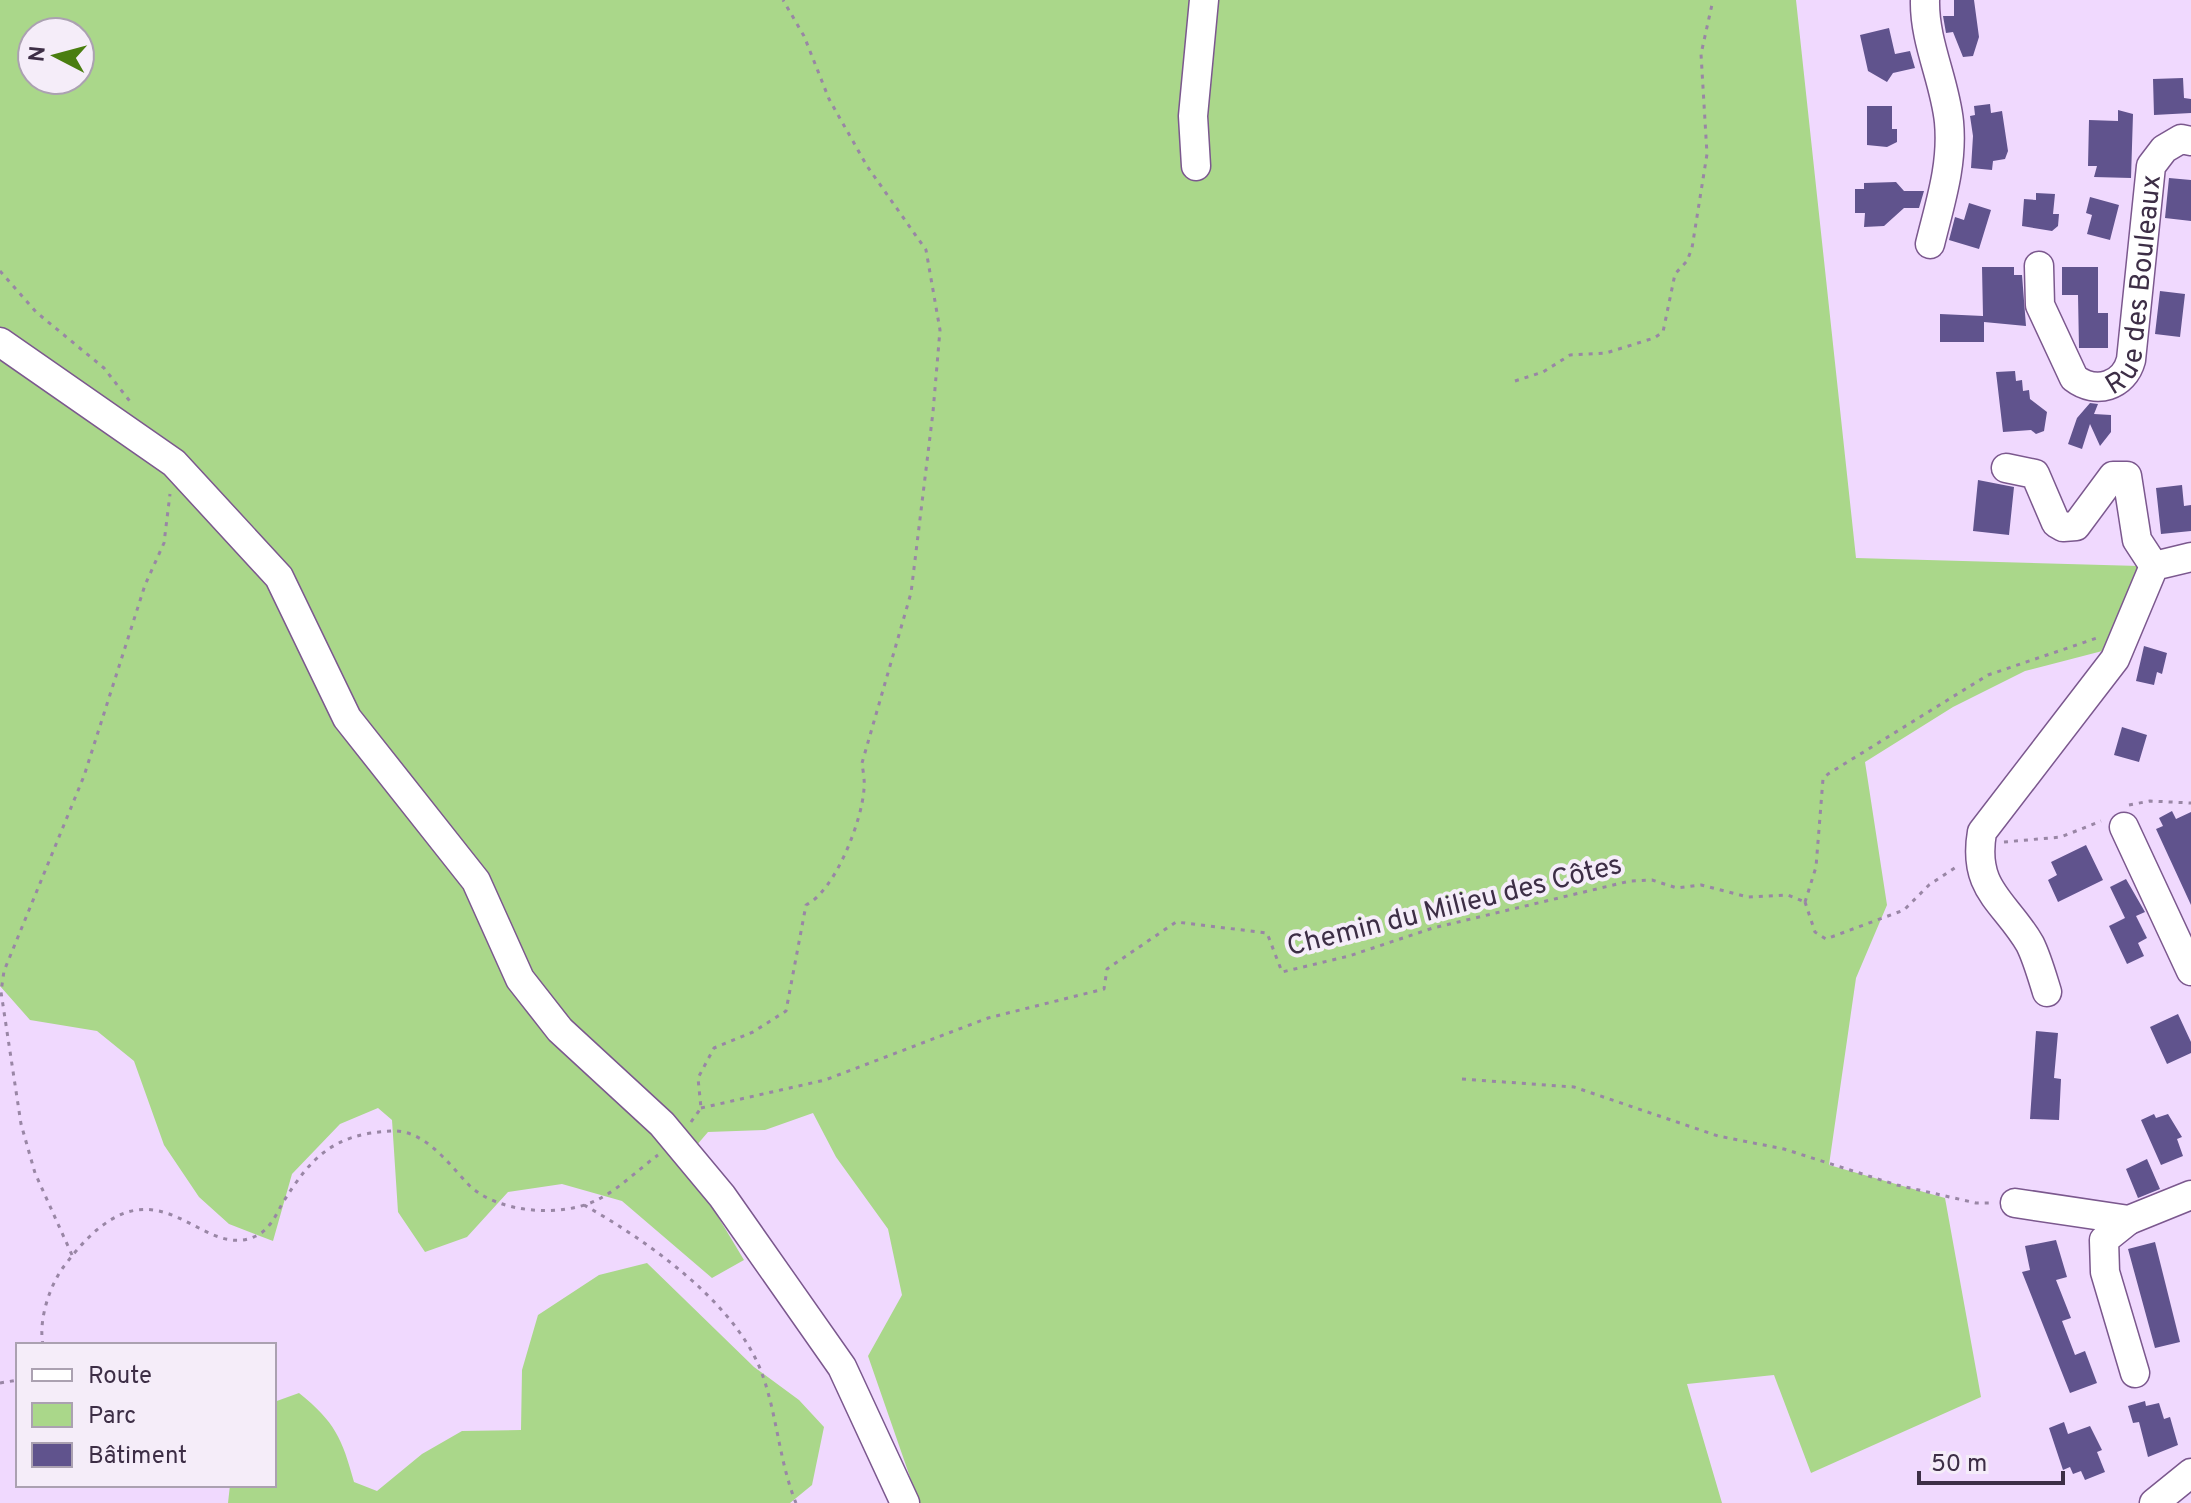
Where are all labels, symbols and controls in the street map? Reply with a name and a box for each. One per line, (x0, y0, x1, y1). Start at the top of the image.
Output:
north arrow (16, 16, 96, 96)
text: N (24, 45, 53, 63)
street label: Rue des Bouleaux (2100, 173, 2171, 405)
street label: Chemin du Milieu des Côtes (1283, 848, 1626, 966)
legend (16, 1343, 276, 1487)
text: Route (88, 1362, 152, 1392)
text: Parc (88, 1402, 136, 1432)
scale bar (1919, 1435, 2063, 1485)
text: Bâtiment (88, 1442, 187, 1472)
text: 50 m (1931, 1450, 1987, 1480)

